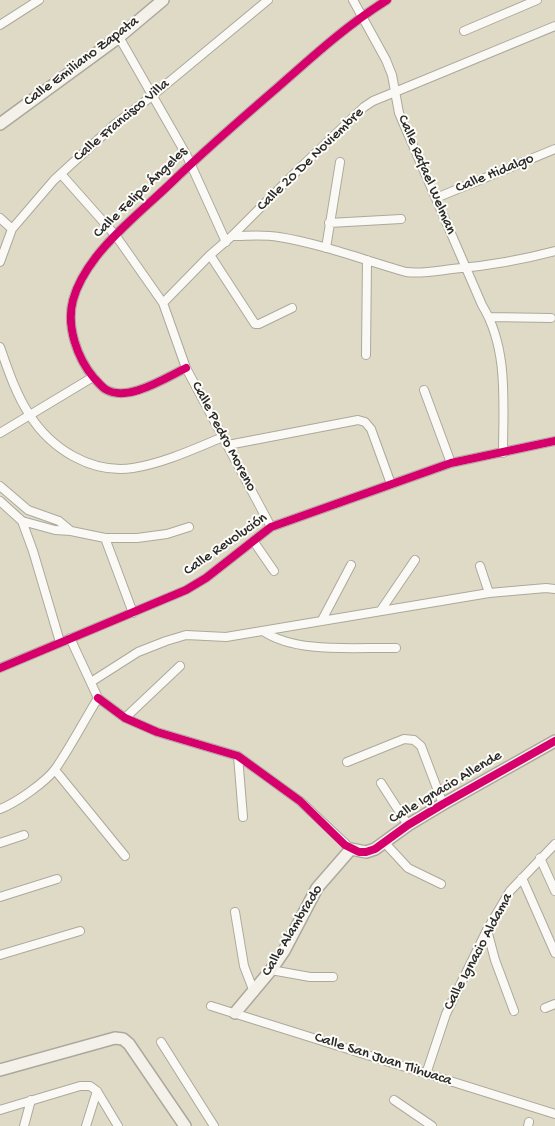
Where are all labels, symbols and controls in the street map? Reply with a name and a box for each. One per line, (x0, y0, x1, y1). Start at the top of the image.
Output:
street label: Calle Emiliano Zapata (21, 13, 143, 111)
street label: Calle Francisco Villa (70, 76, 174, 166)
street label: Calle 20 De Noviembre (254, 104, 368, 216)
street label: Calle Rafael Welman (393, 113, 459, 237)
street label: Calle Felipe Ángeles (90, 144, 192, 242)
street label: Calle Hidalgo (453, 150, 537, 198)
street label: Calle Pedro Moreno (186, 379, 260, 495)
street label: Calle Revolución (181, 510, 271, 580)
street label: Calle Ignacio Allende (386, 747, 506, 829)
street label: Calle Alambrado (259, 882, 327, 980)
street label: Calle Ignacio Aldama (441, 890, 517, 1014)
street label: Calle San Juan Tlihuaca (312, 1029, 454, 1091)

